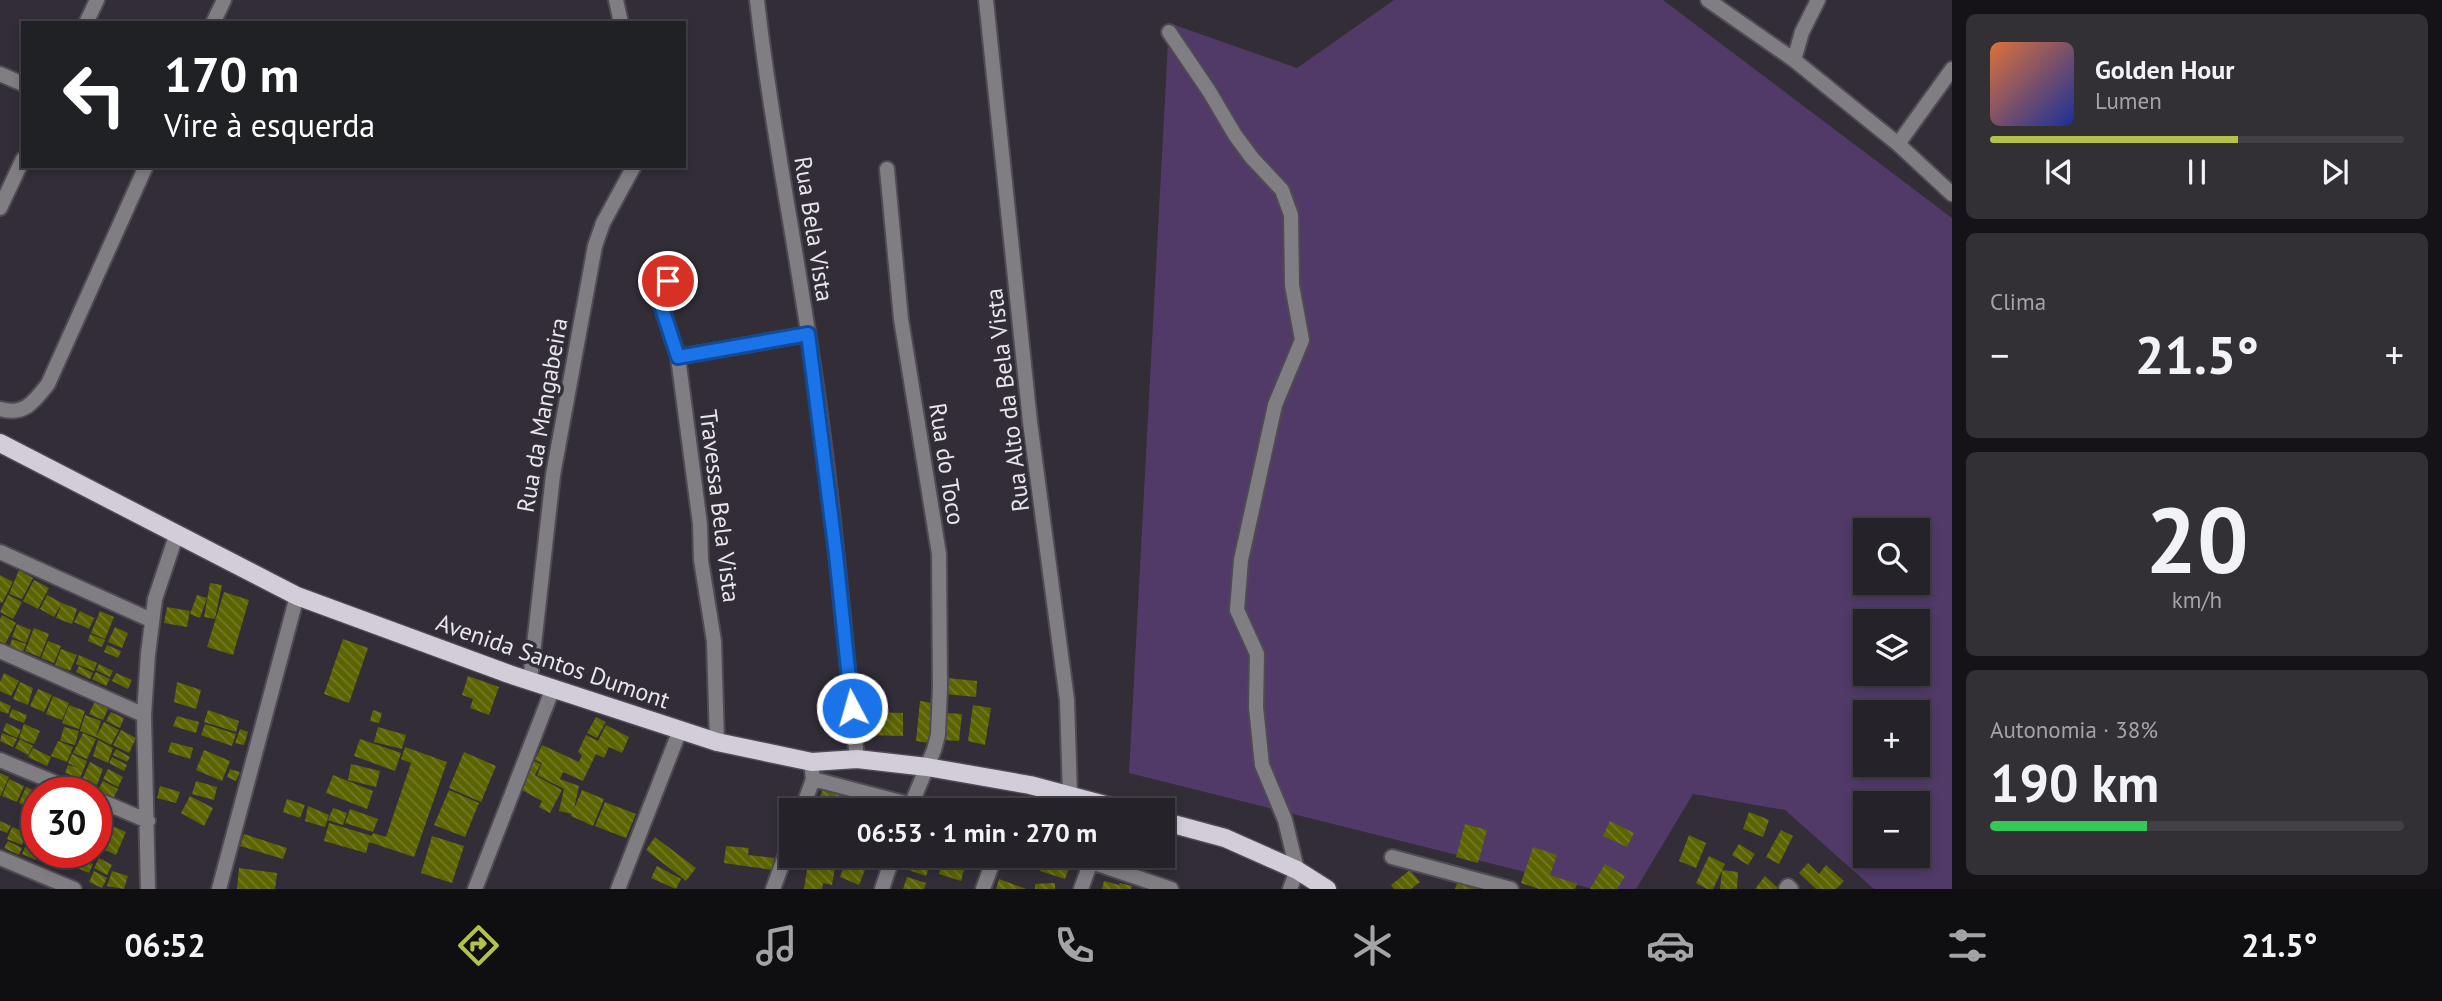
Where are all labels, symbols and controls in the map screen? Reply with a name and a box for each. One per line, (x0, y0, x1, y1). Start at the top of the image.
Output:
text: 170 m (164, 42, 299, 106)
icon: left (49, 49, 140, 140)
text: Golden Hour (2095, 53, 2234, 86)
text: Lumen (2095, 86, 2162, 115)
text: Vire à esquerda (164, 104, 375, 146)
icon: previous (2040, 153, 2078, 191)
icon: pause (2178, 153, 2216, 191)
icon: next (2316, 153, 2354, 191)
street label: Rua Bela Vista (787, 154, 841, 304)
pin (638, 251, 698, 311)
icon: arrive (649, 262, 687, 300)
street label: Rua Alto da Bela Vista (978, 286, 1036, 514)
text: Clima (1990, 287, 2046, 316)
street label: Rua da Mangabeira (510, 315, 574, 515)
text: 21.5° (2135, 321, 2259, 388)
text: − (1990, 330, 2009, 379)
text: + (2385, 330, 2404, 379)
street label: Rua do Toco (922, 401, 972, 527)
street label: Travessa Bela Vista (693, 408, 747, 604)
text: 20 (2145, 480, 2249, 598)
map controls (1853, 518, 1930, 868)
button: search (1853, 518, 1930, 595)
text: km/h (2172, 585, 2222, 614)
street label: Avenida Santos Dumont (432, 607, 674, 715)
button: layers (1853, 609, 1930, 686)
position arrow (815, 671, 889, 745)
button: + (1853, 700, 1930, 777)
text: Autonomia · 38% (1990, 715, 2158, 744)
text: 190 km (1990, 749, 2159, 816)
speed limit sign: 30 (21, 777, 112, 868)
button: − (1853, 791, 1930, 868)
text: 06:53 · 1 min · 270 m (857, 816, 1097, 849)
icon: directions (454, 921, 503, 970)
icon: music (752, 921, 801, 970)
icon: phone (1050, 921, 1099, 970)
icon: climate (1348, 921, 1397, 970)
icon: car (1646, 921, 1695, 970)
icon: filters (1943, 921, 1992, 970)
text: 06:52 (124, 924, 206, 966)
text: 21.5° (2241, 924, 2318, 966)

